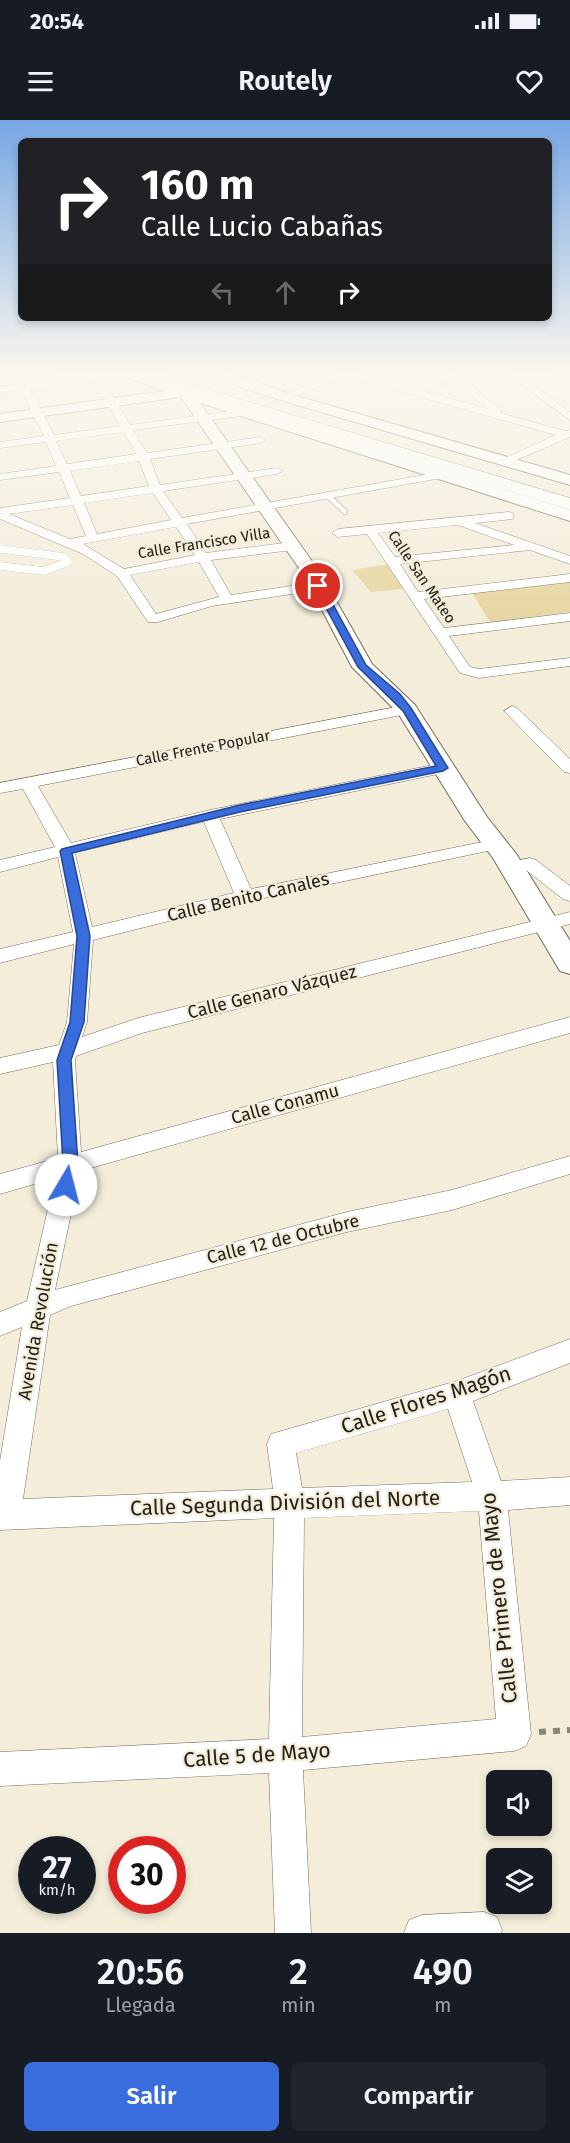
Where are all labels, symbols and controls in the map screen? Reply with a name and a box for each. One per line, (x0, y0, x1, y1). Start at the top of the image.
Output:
text: 20:54 (30, 8, 84, 35)
icon: menu (24, 65, 57, 98)
text: Routely (238, 65, 332, 97)
icon: heart (513, 65, 546, 98)
text: 160 m (141, 160, 254, 210)
icon: right (42, 162, 120, 240)
text: Calle Lucio Cabañas (141, 211, 383, 243)
icon: left (206, 276, 239, 309)
icon: ahead (269, 276, 302, 309)
icon: right (332, 276, 365, 309)
street label: Calle Francisco Villa (137, 524, 271, 562)
street label: Calle San Mateo (384, 527, 460, 627)
pin (292, 560, 343, 611)
icon: arrive (301, 569, 334, 602)
street label: Calle Frente Popular (134, 726, 272, 770)
street label: Calle Benito Canales (165, 868, 331, 926)
street label: Calle Genaro Vázquez (185, 960, 359, 1024)
street label: Calle Conamu (229, 1079, 341, 1129)
position arrow (34, 1153, 98, 1217)
street label: Calle 12 de Octubre (205, 1209, 361, 1269)
street label: Avenida Revolución (13, 1240, 63, 1402)
street label: Calle Flores Magón (338, 1360, 514, 1440)
street label: Calle Segunda División del Norte (129, 1485, 441, 1521)
street label: Calle Primero de Mayo (475, 1491, 523, 1705)
street label: Calle 5 de Mayo (182, 1737, 332, 1773)
map controls (486, 1770, 552, 1914)
button: sound (486, 1770, 552, 1836)
speed limit sign: 30 (108, 1836, 186, 1914)
button: layers (486, 1848, 552, 1914)
text: 27 (42, 1850, 72, 1886)
text: km/h (38, 1881, 76, 1899)
text: 20:56 (97, 1950, 184, 1994)
text: 2 (289, 1950, 308, 1994)
text: 490 (413, 1950, 473, 1994)
text: Llegada (106, 1993, 176, 2017)
text: min (281, 1993, 316, 2017)
text: m (434, 1993, 451, 2017)
button: Salir (24, 2062, 279, 2131)
button: Compartir (291, 2062, 546, 2131)

